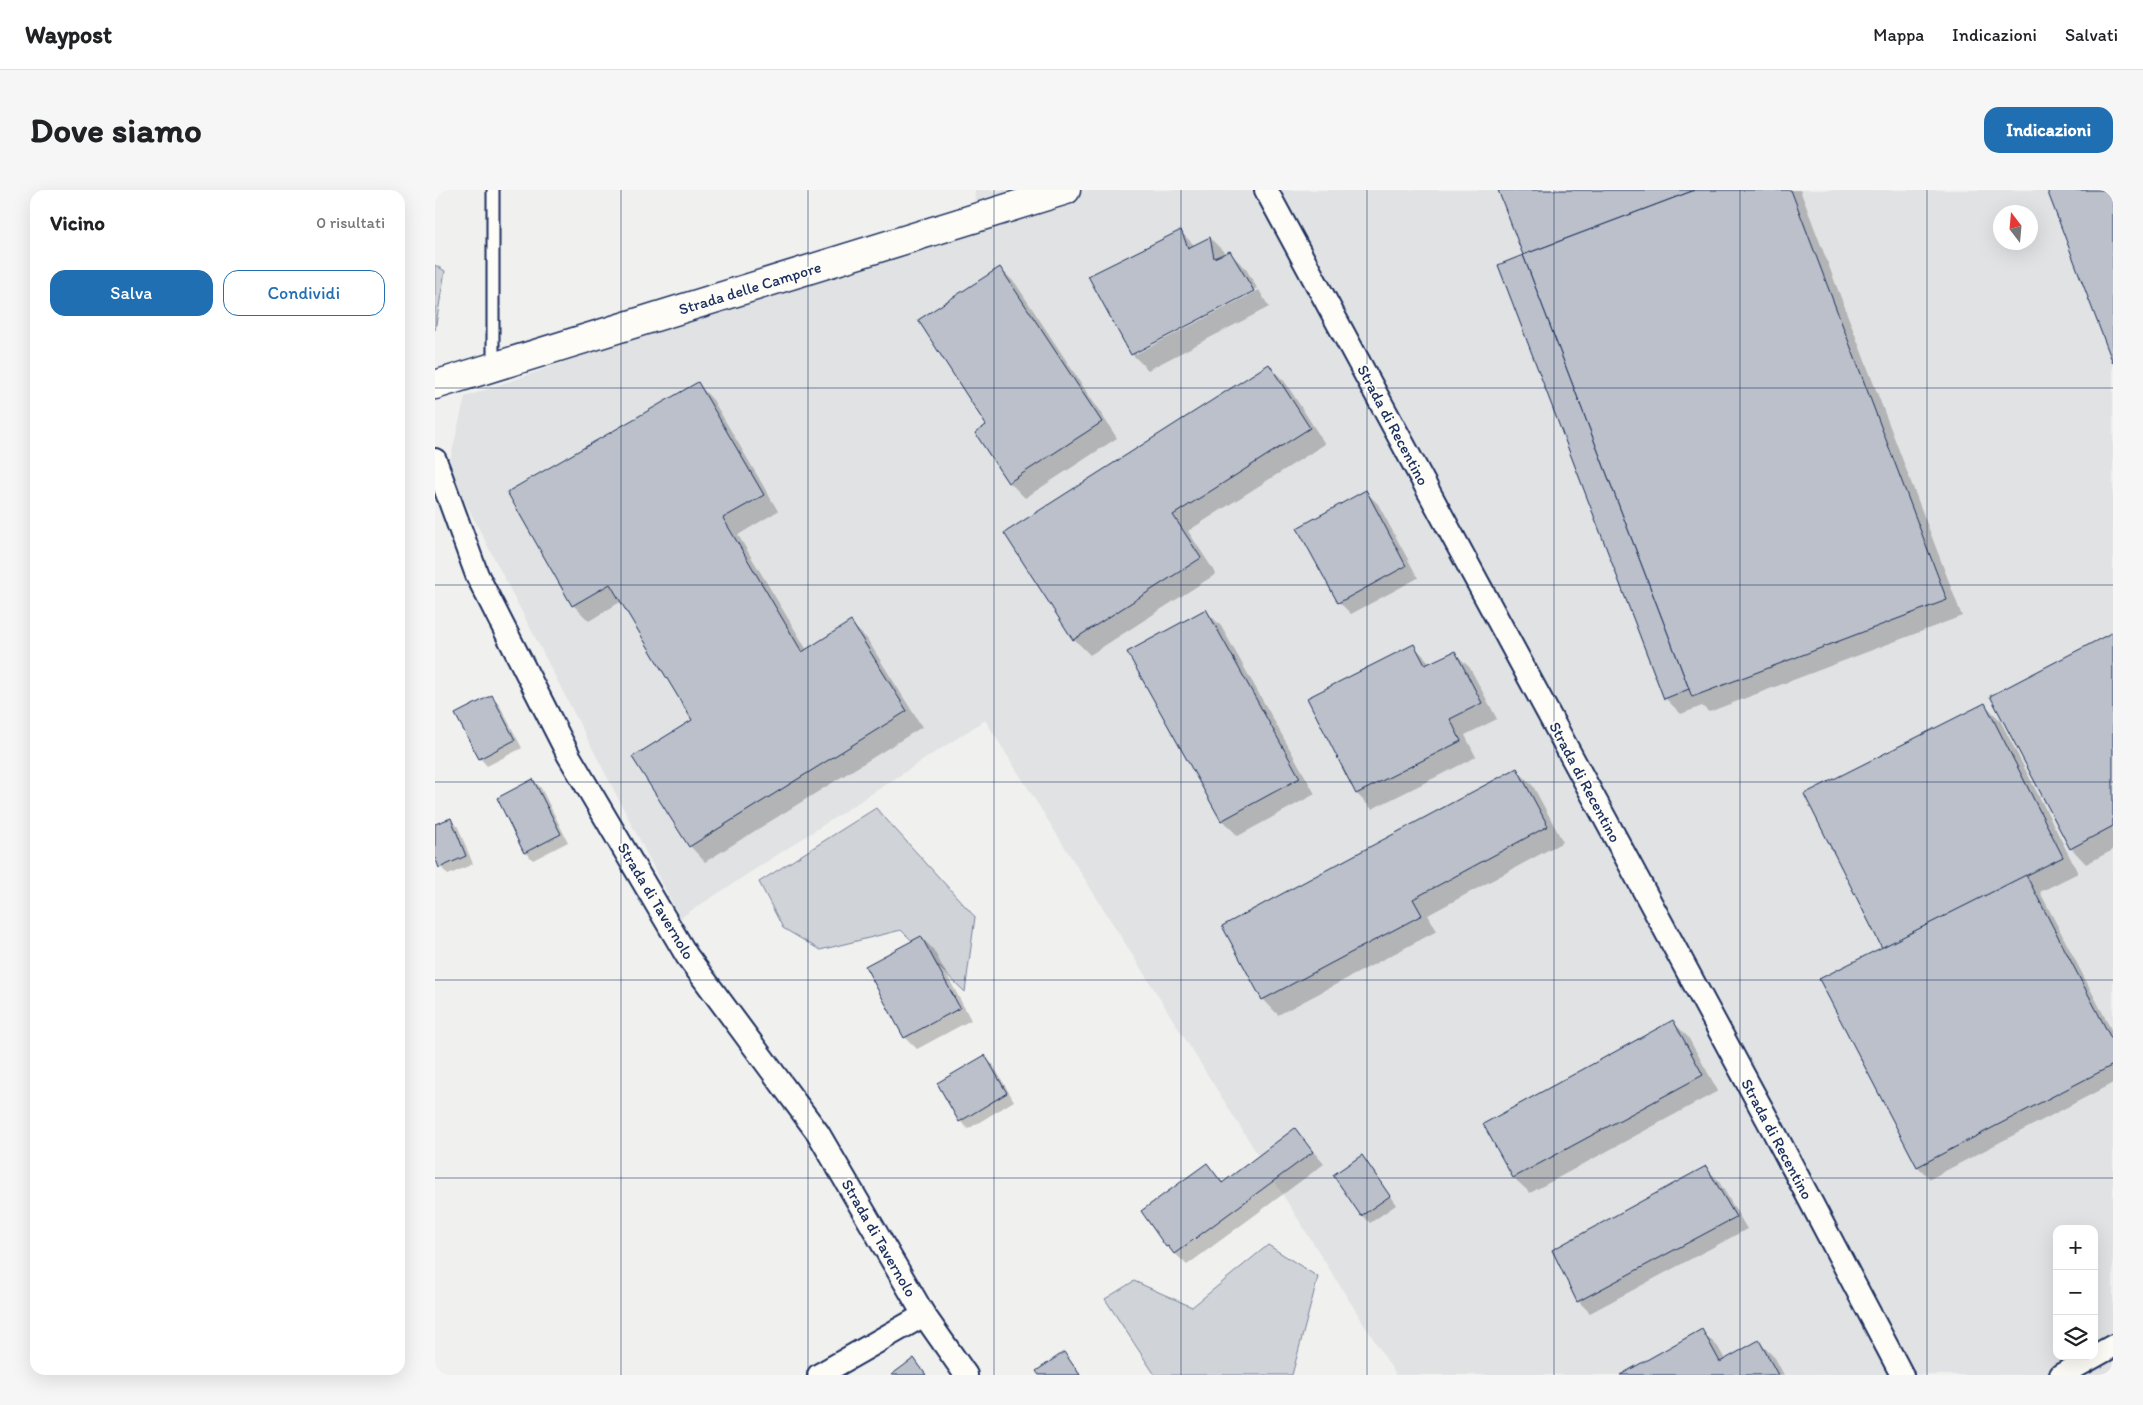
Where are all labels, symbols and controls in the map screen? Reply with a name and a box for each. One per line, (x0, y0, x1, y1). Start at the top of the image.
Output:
text: Waypost (25, 20, 112, 49)
text: Mappa (1873, 24, 1924, 46)
text: Indicazioni (1952, 24, 2037, 46)
text: Salvati (2065, 24, 2118, 46)
button: Indicazioni (1984, 107, 2113, 153)
text: Dove siamo (30, 109, 202, 151)
north arrow (1993, 205, 2038, 250)
text: Vicino (50, 210, 105, 235)
text: 0 risultati (316, 213, 385, 232)
street label: Strada delle Campore (676, 257, 824, 319)
button: Salva (50, 270, 213, 316)
button: Condividi (223, 270, 385, 316)
street label: Strada di Recentino (1353, 361, 1433, 489)
street label: Strada di Recentino (1545, 718, 1625, 846)
street label: Strada di Tavernolo (614, 839, 698, 963)
street label: Strada di Recentino (1737, 1075, 1817, 1203)
street label: Strada di Tavernolo (838, 1176, 920, 1300)
map controls (2053, 1225, 2098, 1360)
button: + (2053, 1225, 2098, 1270)
button: − (2053, 1270, 2098, 1315)
button: layers (2053, 1315, 2098, 1360)

